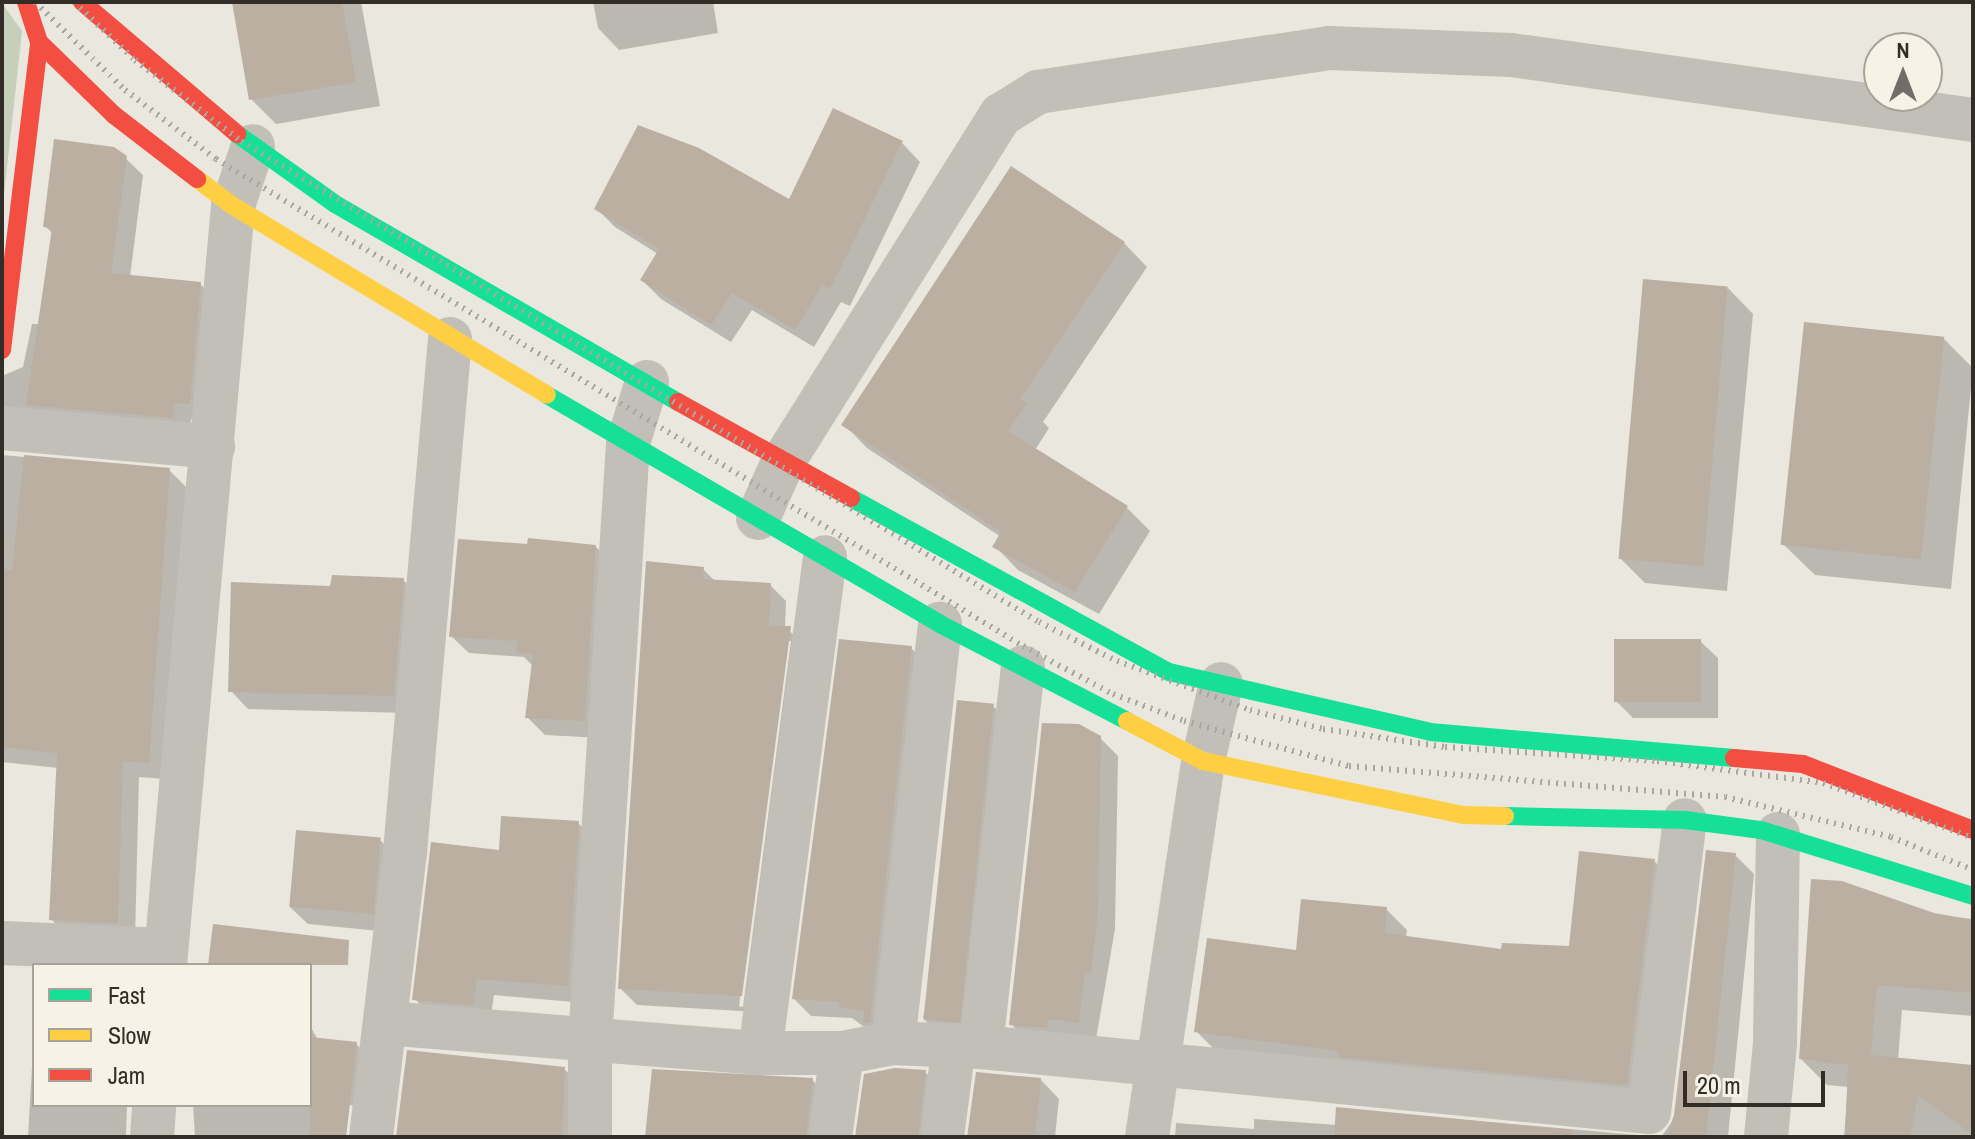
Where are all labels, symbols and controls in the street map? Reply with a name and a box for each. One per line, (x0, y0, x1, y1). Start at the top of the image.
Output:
north arrow (1863, 32, 1943, 112)
text: N (1896, 35, 1910, 65)
legend (32, 963, 312, 1107)
text: Fast (108, 979, 145, 1011)
text: Slow (108, 1019, 151, 1051)
scale bar (1687, 1055, 1829, 1105)
text: Jam (108, 1059, 145, 1091)
text: 20 m (1697, 1069, 1741, 1101)

